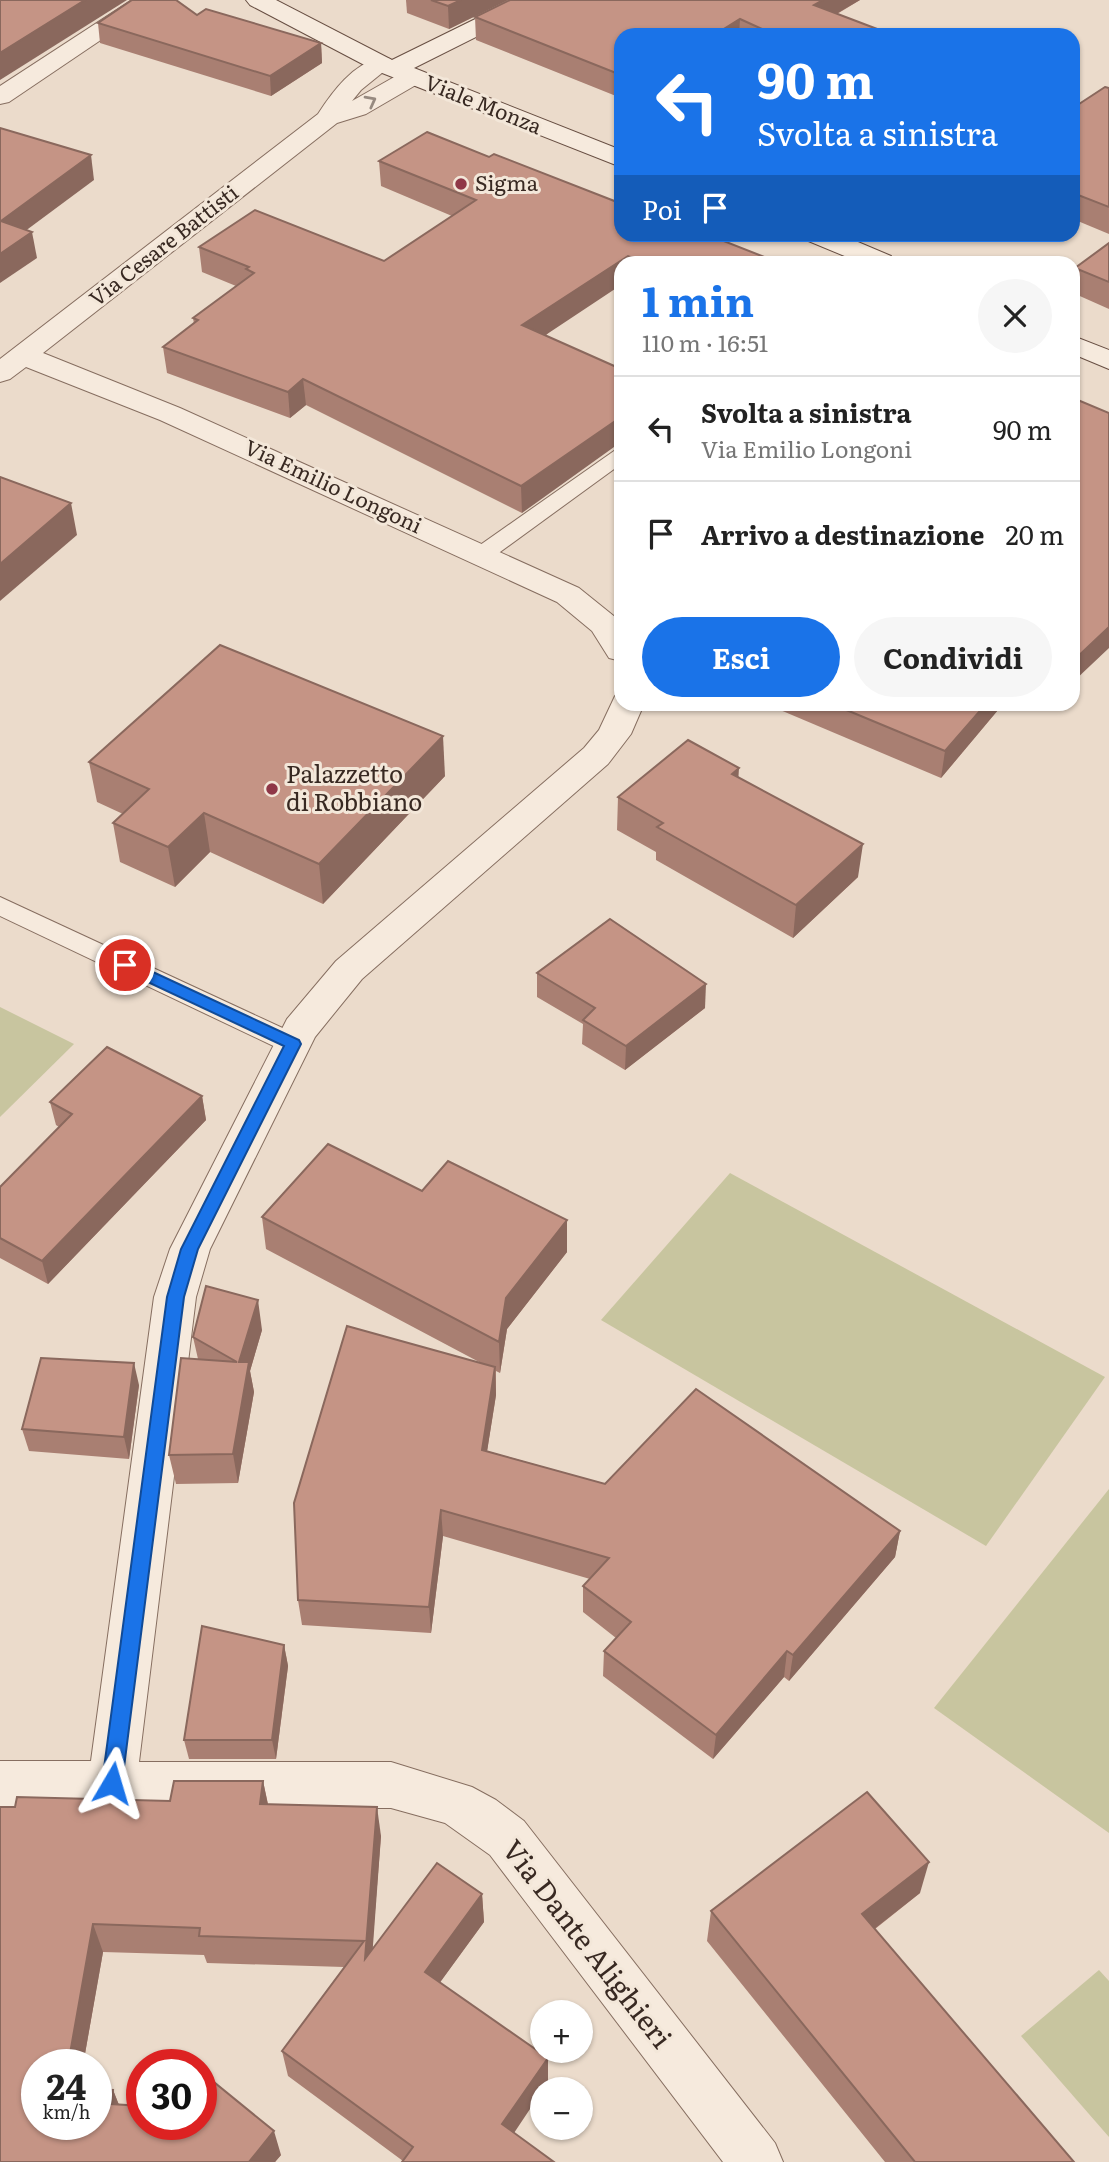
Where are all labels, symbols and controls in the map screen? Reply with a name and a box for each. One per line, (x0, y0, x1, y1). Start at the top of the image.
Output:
text: 90 m (757, 41, 874, 114)
icon: left (642, 56, 733, 147)
street label: Viale Monza (421, 65, 548, 140)
one-way arrow (364, 96, 377, 109)
text: Svolta a sinistra (757, 108, 998, 156)
place label: Sigma (475, 166, 539, 197)
street label: Via Cesare Battisti (81, 176, 244, 312)
marker: Sigma (453, 176, 469, 192)
text: Poi (642, 189, 682, 228)
icon: arrive (696, 189, 734, 227)
text: 1 min (642, 268, 754, 330)
button: close (978, 279, 1052, 353)
text: 110 m · 16:51 (642, 325, 768, 359)
text: Svolta a sinistra (701, 392, 912, 431)
text: 90 m (993, 409, 1052, 448)
icon: left (642, 410, 680, 448)
street label: Via Emilio Longoni (240, 430, 428, 539)
text: Via Emilio Longoni (701, 431, 912, 465)
text: Arrivo a destinazione (701, 514, 985, 553)
text: 20 m (1006, 514, 1064, 553)
icon: arrive (642, 515, 680, 553)
button: Esci (642, 617, 840, 697)
button: Condividi (854, 617, 1052, 697)
place label: Palazzetto di Robbiano (286, 755, 422, 818)
marker: Palazzetto di Robbiano (264, 781, 280, 797)
pin (95, 935, 155, 995)
icon: arrive (106, 946, 144, 984)
position arrow (75, 1746, 149, 1820)
street label: Via Dante Alighieri (494, 1829, 684, 2056)
map controls (530, 2000, 593, 2140)
button: + (530, 2000, 593, 2063)
speed limit sign: 30 (126, 2049, 217, 2140)
text: 24 (47, 2059, 86, 2111)
button: − (530, 2077, 593, 2140)
text: km/h (43, 2098, 90, 2125)

